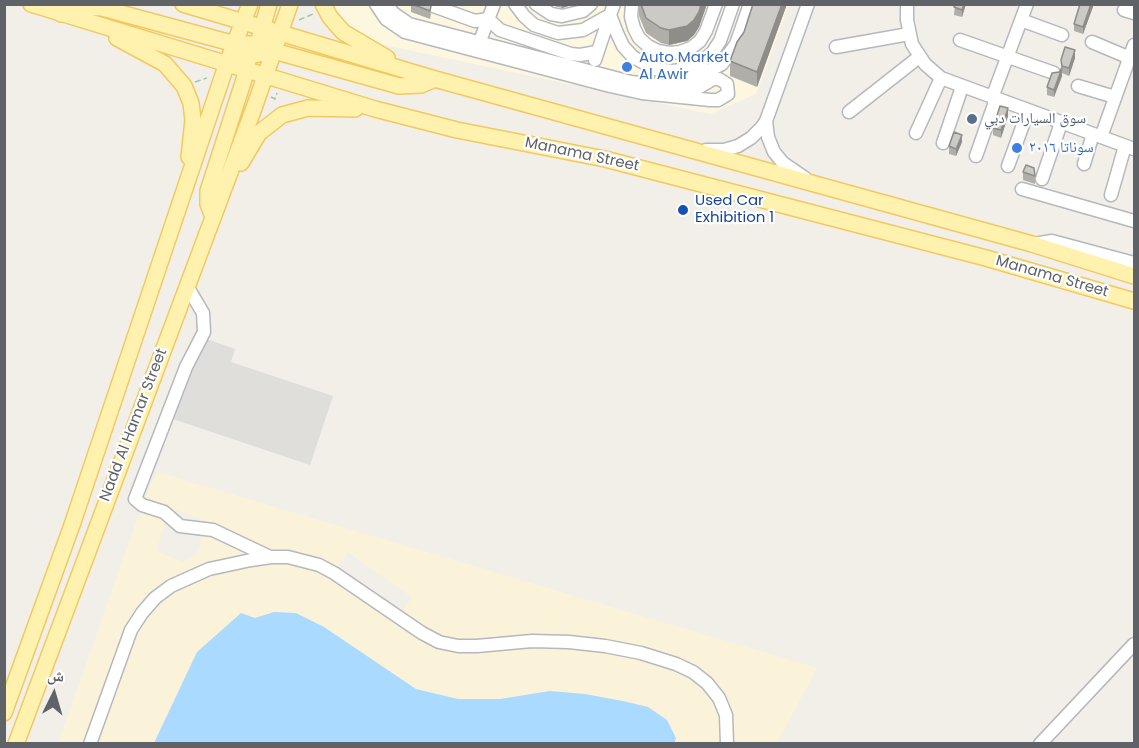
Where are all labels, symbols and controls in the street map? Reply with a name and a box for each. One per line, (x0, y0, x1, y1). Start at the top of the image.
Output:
place label: Auto Market Al Awir (639, 49, 729, 84)
marker: Auto Market Al Awir (620, 60, 634, 74)
place label: سوق السيارات دبي (984, 110, 1086, 128)
marker: سوق السيارات دبي (965, 112, 979, 126)
street label: Manama Street (523, 134, 641, 176)
place label: سوناتا ٢٠١٦ (1029, 139, 1094, 157)
marker: سوناتا ٢٠١٦ (1010, 141, 1024, 155)
place label: Used Car Exhibition 1 (695, 192, 774, 227)
marker: Used Car Exhibition 1 (676, 203, 690, 217)
street label: Manama Street (994, 252, 1110, 302)
street label: Nadd Al Hamar Street (96, 346, 172, 504)
text: ش (46, 663, 65, 688)
north arrow (24, 664, 84, 724)

